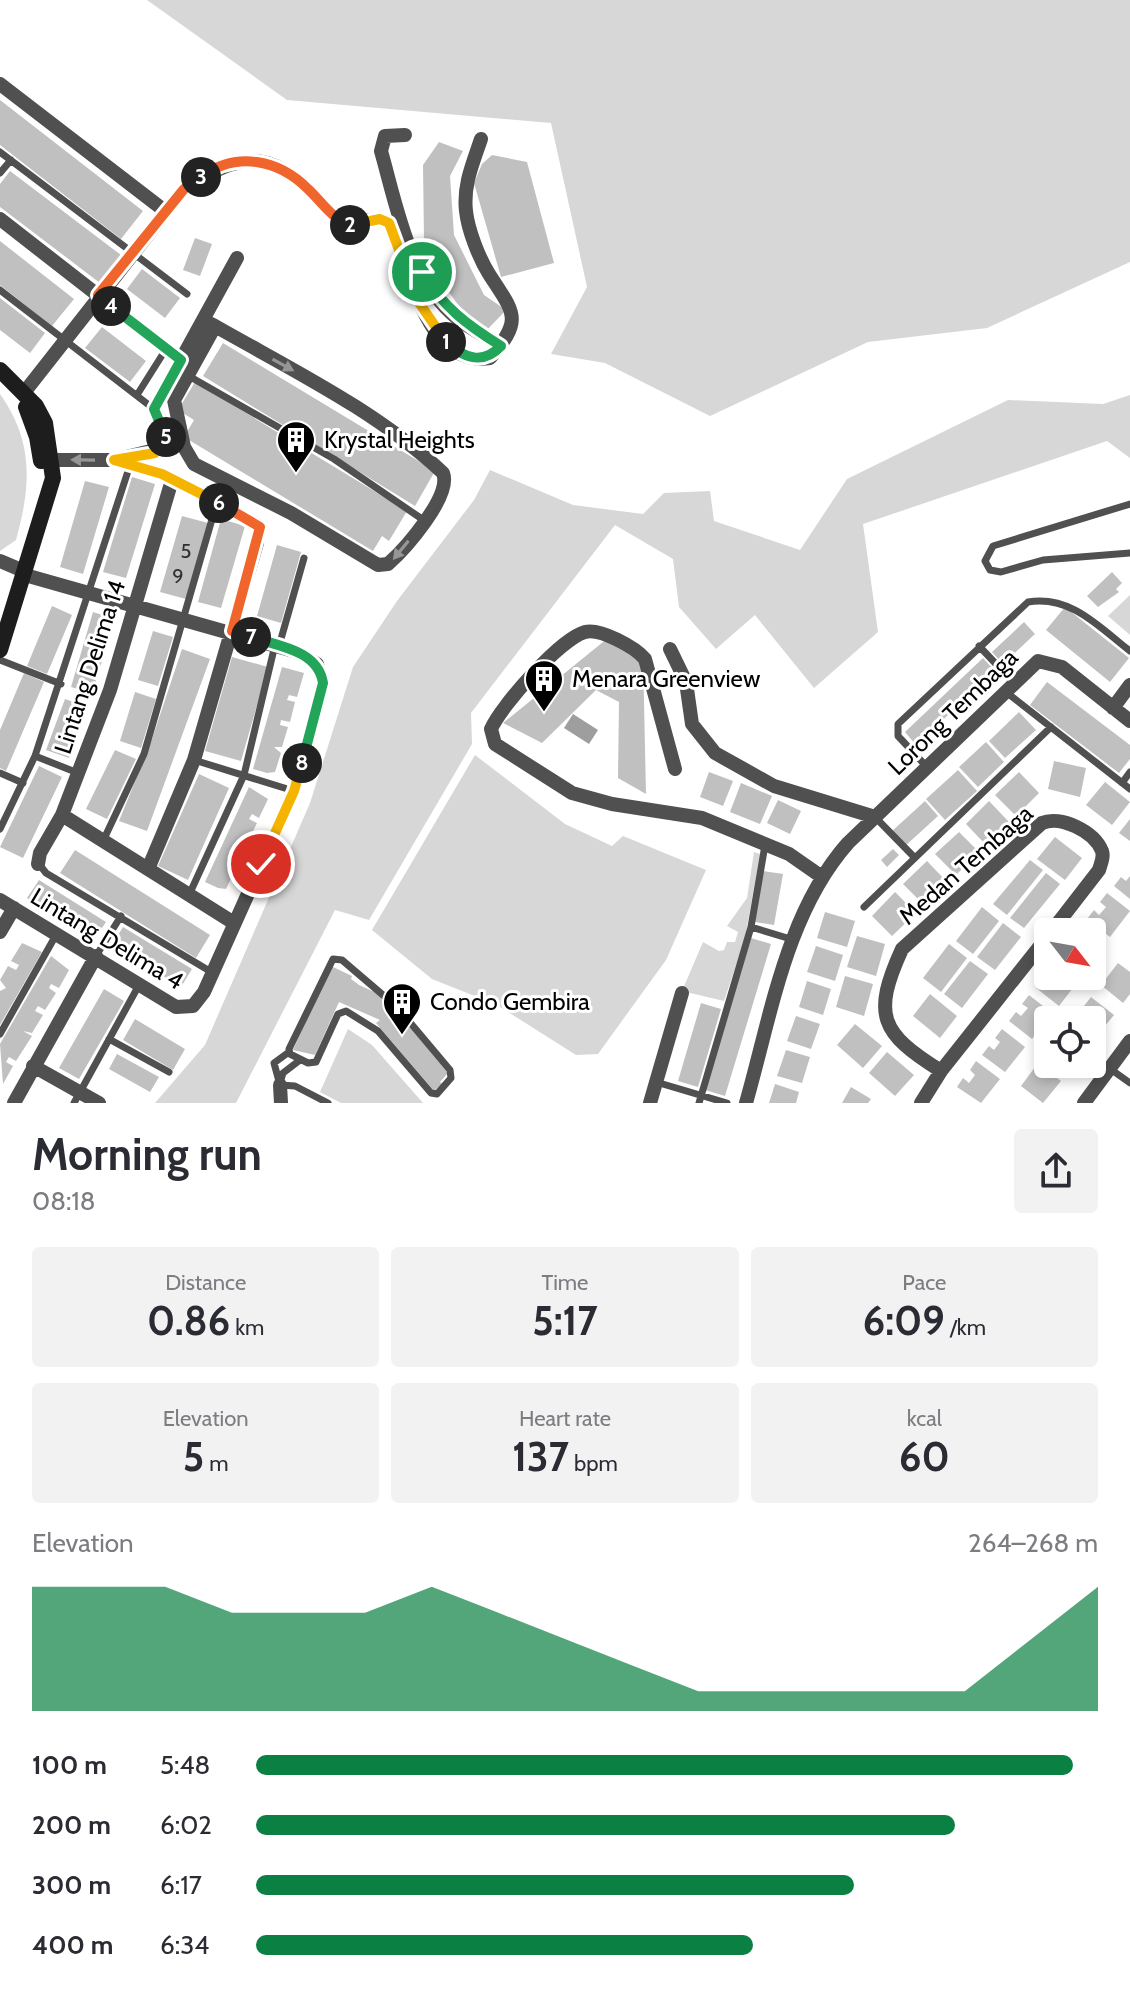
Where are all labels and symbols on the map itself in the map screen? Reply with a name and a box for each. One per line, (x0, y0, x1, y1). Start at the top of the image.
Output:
pin: 3 (181, 157, 221, 197)
pin: 2 (330, 205, 370, 245)
pin (388, 238, 456, 306)
pin: 4 (91, 286, 131, 326)
pin: 1 (426, 322, 466, 362)
one-way arrow (271, 358, 294, 372)
pin: 5 (146, 417, 186, 457)
building icon: Krystal Heights (275, 419, 317, 474)
place label: Krystal Heights (324, 425, 475, 454)
one-way arrow (70, 454, 95, 466)
pin: 6 (199, 483, 239, 523)
house number: 5 (181, 539, 191, 563)
one-way arrow (393, 540, 410, 560)
house number: 9 (172, 564, 184, 588)
street label: Lintang Delima 14 (48, 576, 131, 757)
pin: 7 (231, 617, 271, 657)
street label: Lorong Tembaga (882, 642, 1024, 781)
building icon: Menara Greenview (523, 658, 565, 713)
place label: Menara Greenview (572, 664, 761, 693)
pin: 8 (282, 743, 322, 783)
street label: Medan Tembaga (893, 798, 1039, 931)
pin (227, 830, 295, 898)
street label: Lintang Delima 4 (26, 882, 189, 996)
north arrow (1034, 918, 1106, 990)
building icon: Condo Gembira (381, 981, 423, 1036)
place label: Condo Gembira (430, 987, 590, 1016)

